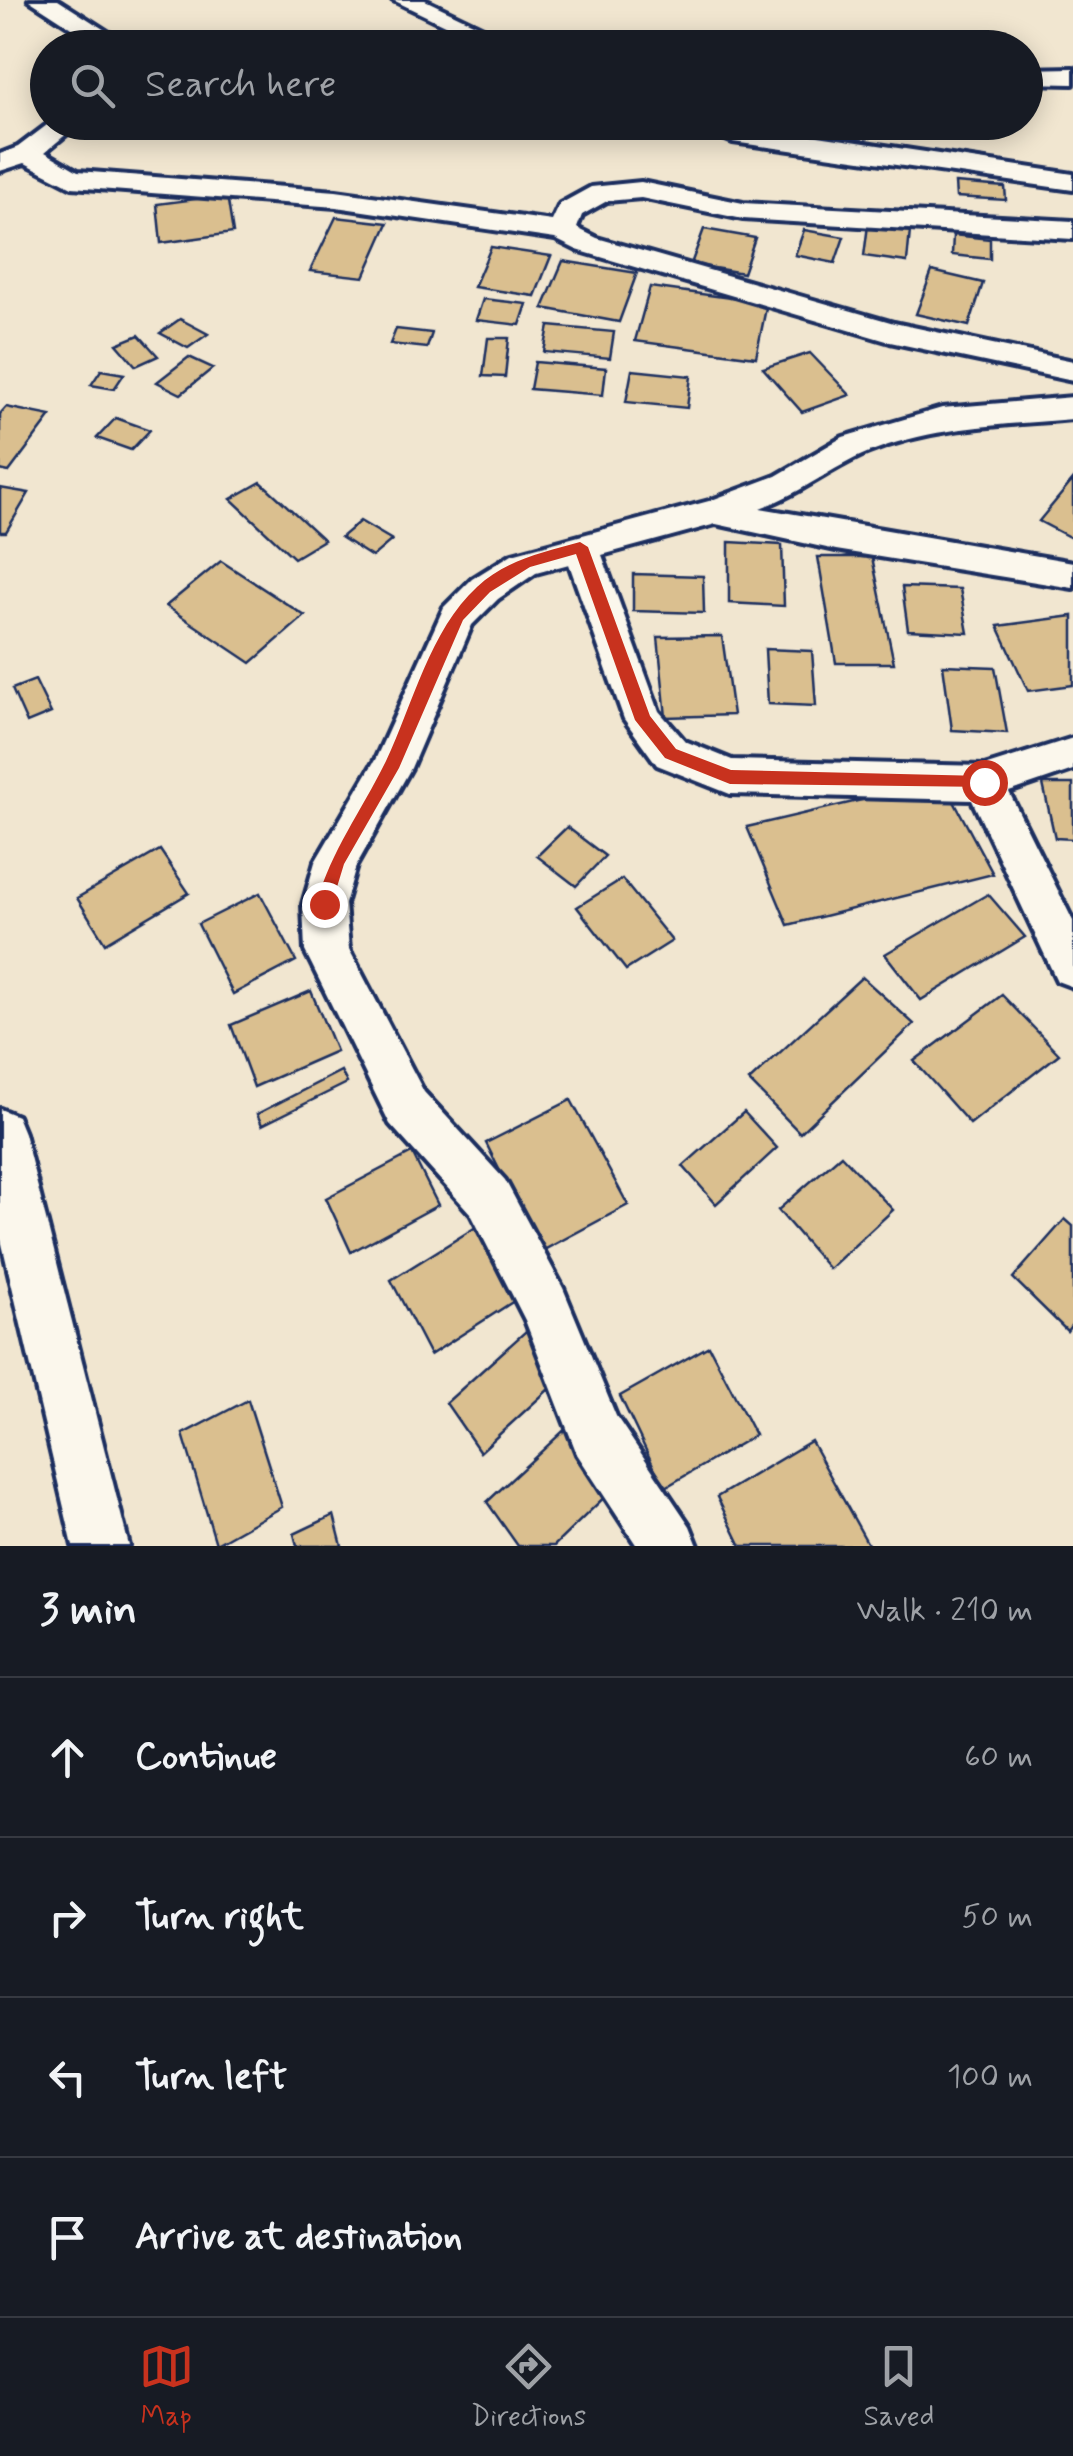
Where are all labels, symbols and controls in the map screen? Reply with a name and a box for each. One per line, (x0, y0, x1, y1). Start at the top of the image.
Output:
search box (30, 30, 1043, 140)
icon: search (65, 58, 120, 113)
text: Search here (145, 61, 336, 110)
route start (962, 760, 1008, 806)
route end (302, 882, 348, 928)
text: 3 min (40, 1584, 137, 1639)
text: Walk · 210 m (856, 1590, 1033, 1632)
icon: ahead (40, 1730, 95, 1785)
text: Continue (135, 1733, 277, 1782)
text: 60 m (964, 1736, 1033, 1778)
icon: right (40, 1890, 95, 1945)
text: Turn right (135, 1893, 304, 1942)
text: 50 m (961, 1896, 1033, 1938)
icon: left (40, 2050, 95, 2105)
text: Turn left (135, 2053, 287, 2102)
text: 100 m (947, 2056, 1033, 2098)
icon: arrive (40, 2210, 95, 2265)
text: Arrive at destination (135, 2213, 462, 2262)
tab: Map (139, 2339, 194, 2436)
tab: Directions (471, 2339, 586, 2436)
tab: Saved (864, 2339, 934, 2436)

